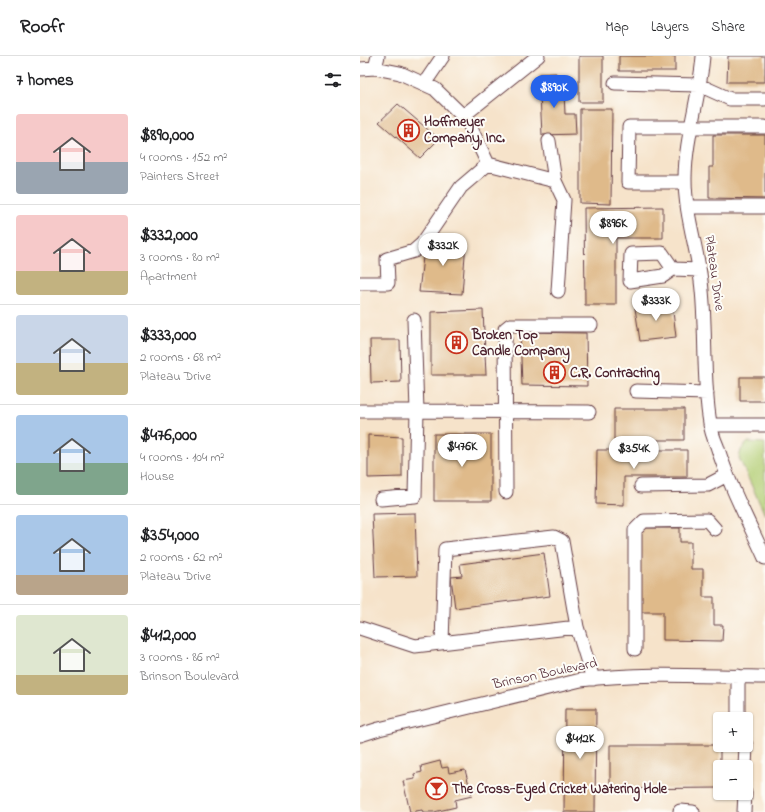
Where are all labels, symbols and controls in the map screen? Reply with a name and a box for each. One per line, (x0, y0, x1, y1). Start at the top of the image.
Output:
text: Roofr (20, 14, 64, 41)
text: Map (605, 17, 629, 38)
text: Layers (651, 17, 689, 38)
text: Share (711, 17, 745, 38)
text: 7 homes (16, 68, 74, 93)
icon: filters (322, 69, 344, 91)
pin: $890K (526, 75, 582, 109)
text: $890K (540, 78, 568, 97)
place label: Hoffmeyer Company, Inc. (424, 112, 505, 151)
building icon: Hoffmeyer Company, Inc. (396, 117, 422, 143)
text: $890,000 (140, 123, 194, 148)
icon: home (48, 130, 96, 178)
text: 4 rooms · 152 m² (140, 148, 227, 167)
text: Painters Street (140, 167, 219, 186)
pin: $896K (585, 211, 641, 245)
text: $896K (599, 214, 627, 233)
text: $332,000 (140, 223, 198, 248)
icon: home (48, 231, 96, 279)
pin: $332K (415, 233, 471, 267)
street label: Plateau Drive (698, 234, 730, 313)
text: $332K (427, 236, 459, 255)
text: 3 rooms · 80 m² (140, 248, 220, 267)
text: Apartment (140, 267, 197, 286)
pin: $333K (628, 288, 684, 322)
text: $333K (641, 291, 671, 310)
text: $333,000 (140, 323, 196, 348)
place label: Broken Top Candle Company (471, 325, 570, 364)
building icon: Broken Top Candle Company (444, 330, 470, 356)
icon: home (48, 331, 96, 379)
text: 2 rooms · 68 m² (140, 348, 221, 367)
building icon: C.R. Contracting (541, 360, 567, 386)
place label: C.R. Contracting (570, 363, 660, 386)
text: Plateau Drive (140, 367, 211, 386)
text: $476,000 (140, 423, 197, 448)
icon: home (48, 431, 96, 479)
pin: $476K (434, 434, 490, 468)
pin: $354K (606, 436, 662, 470)
text: $476K (447, 437, 477, 456)
text: $354K (618, 439, 650, 458)
text: 4 rooms · 104 m² (140, 448, 224, 467)
text: House (140, 467, 174, 486)
text: $354,000 (140, 523, 199, 548)
icon: home (48, 531, 96, 579)
text: 2 rooms · 62 m² (140, 548, 223, 567)
text: Plateau Drive (140, 567, 211, 586)
text: $412,000 (140, 623, 196, 648)
icon: home (48, 631, 96, 679)
text: 3 rooms · 86 m² (140, 648, 220, 667)
street label: Brinson Boulevard (490, 653, 599, 696)
text: Brinson Boulevard (140, 667, 239, 686)
map controls (713, 712, 753, 800)
button: + (713, 712, 753, 752)
pin: $412K (552, 726, 608, 760)
text: $412K (565, 729, 595, 748)
button: − (713, 760, 753, 800)
bar icon: The Cross-Eyed Cricket Watering Hole (424, 776, 450, 802)
place label: The Cross-Eyed Cricket Watering Hole (452, 779, 668, 802)

